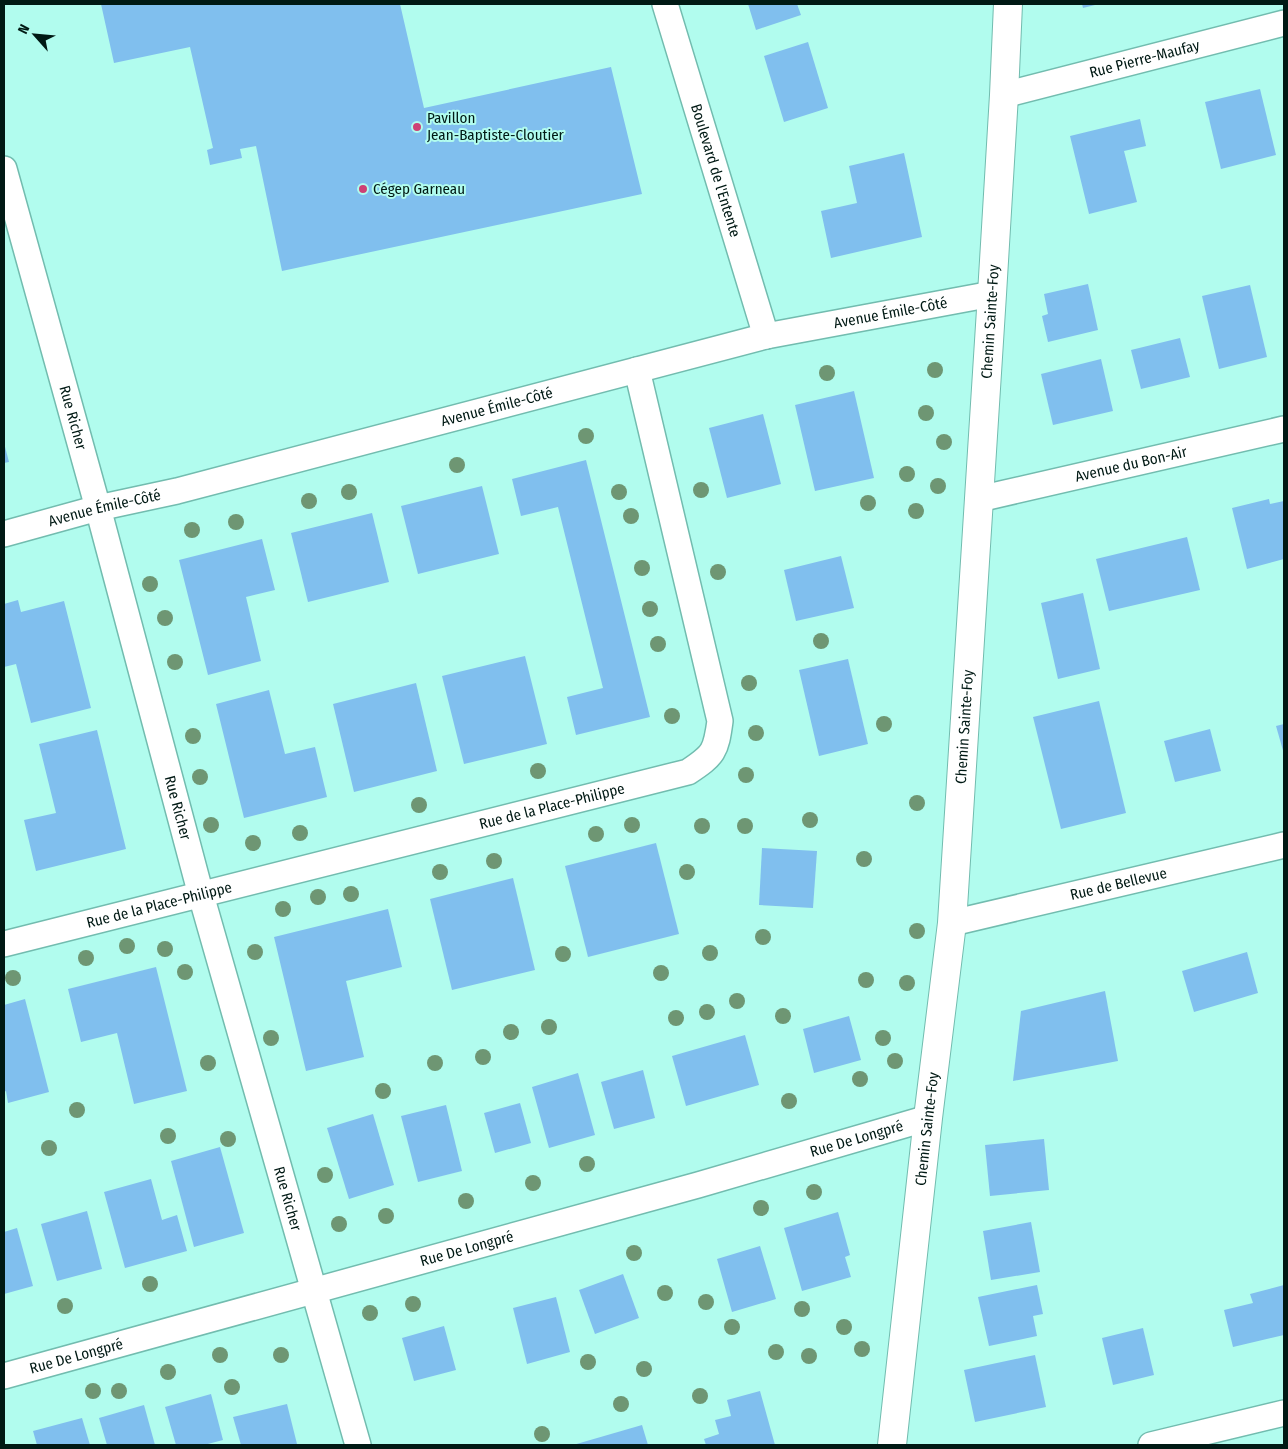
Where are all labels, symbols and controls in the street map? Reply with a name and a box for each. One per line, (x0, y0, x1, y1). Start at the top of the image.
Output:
north arrow (10, 10, 60, 60)
text: N (14, 22, 33, 37)
street label: Rue Pierre-Maufay (1087, 36, 1202, 82)
street label: Boulevard de l'Entente (687, 102, 744, 239)
place label: Pavillon Jean-Baptiste-Cloutier (427, 109, 565, 144)
marker: Pavillon Jean-Baptiste-Cloutier (411, 121, 423, 133)
place label: Cégep Garneau (373, 180, 465, 198)
marker: Cégep Garneau (357, 183, 369, 195)
street label: Chemin Sainte-Foy (978, 264, 1003, 379)
street label: Avenue Émile-Côté (832, 294, 949, 332)
street label: Rue Richer (55, 383, 91, 453)
street label: Avenue Émile-Côté (439, 384, 555, 430)
street label: Avenue du Bon-Air (1073, 442, 1190, 486)
street label: Avenue Émile-Côté (46, 486, 162, 530)
street label: Chemin Sainte-Foy (952, 669, 977, 784)
street label: Rue Richer (161, 774, 195, 843)
street label: Rue de la Place-Philippe (477, 779, 626, 833)
street label: Rue de Bellevue (1068, 864, 1169, 904)
street label: Rue de la Place-Philippe (85, 878, 234, 932)
street label: Chemin Sainte-Foy (912, 1071, 943, 1187)
street label: Rue De Longpré (808, 1117, 905, 1161)
street label: Rue Richer (270, 1164, 306, 1234)
street label: Rue De Longpré (418, 1227, 516, 1270)
street label: Rue De Longpré (28, 1335, 125, 1378)

